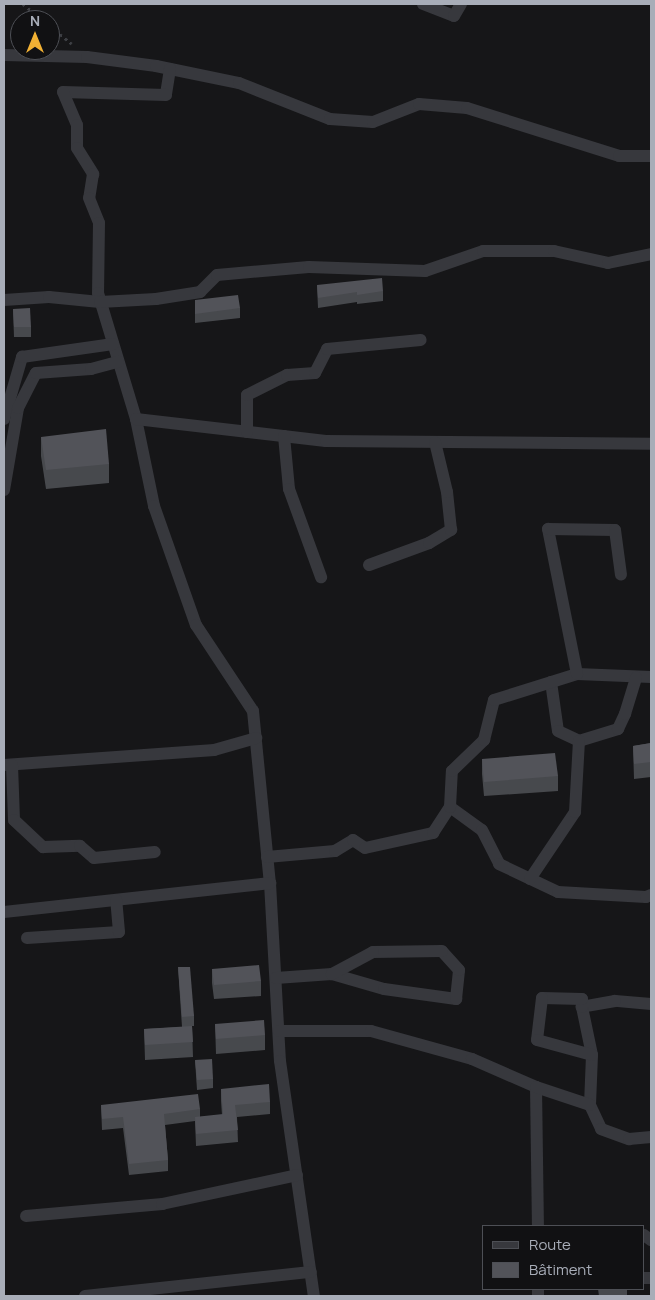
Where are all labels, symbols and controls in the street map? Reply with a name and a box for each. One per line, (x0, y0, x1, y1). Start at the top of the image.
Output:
north arrow (10, 10, 60, 60)
text: N (30, 11, 40, 30)
legend (482, 1225, 645, 1290)
text: Route (529, 1234, 571, 1255)
text: Bâtiment (529, 1259, 592, 1280)

